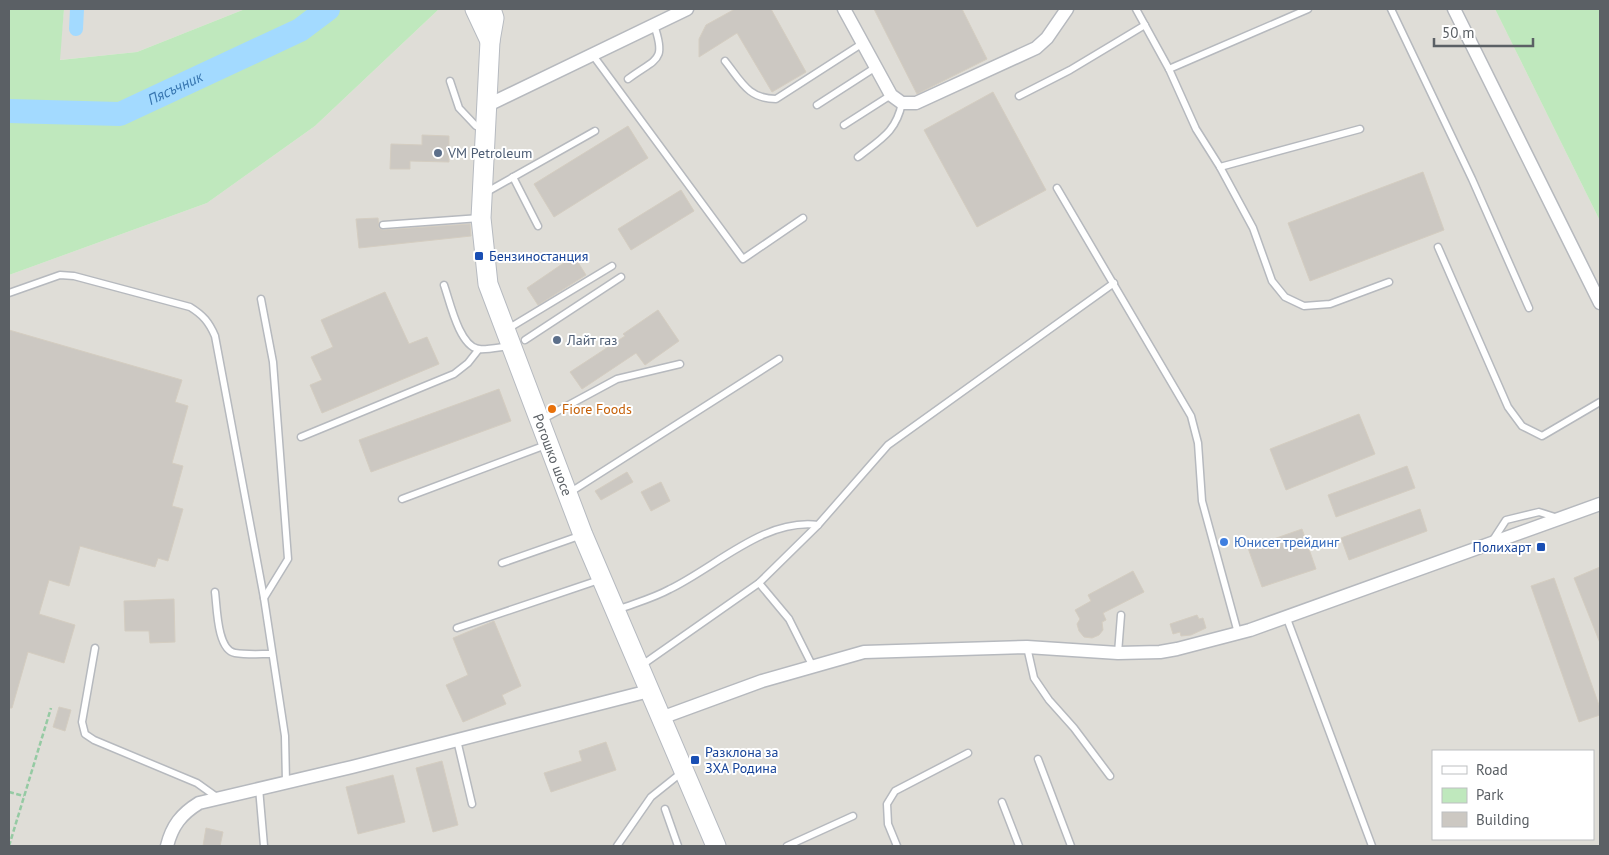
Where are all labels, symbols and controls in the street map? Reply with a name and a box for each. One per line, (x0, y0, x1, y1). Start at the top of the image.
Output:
scale bar (1434, 15, 1533, 47)
text: 50 m (1442, 23, 1475, 42)
water label: Пясъчник (144, 66, 207, 109)
place label: VM Petroleum (447, 144, 532, 162)
marker: VM Petroleum (432, 147, 444, 159)
place label: Бензиностанция (489, 247, 588, 265)
marker: Бензиностанция (473, 250, 485, 262)
place label: Лайт газ (566, 331, 617, 349)
marker: Лайт газ (551, 334, 563, 346)
place label: Fiore Foods (562, 400, 632, 418)
marker: Fiore Foods (546, 403, 558, 415)
street label: Рогошко шосе (529, 411, 576, 498)
place label: Юнисет трейдинг (1234, 533, 1340, 551)
marker: Юнисет трейдинг (1218, 536, 1230, 548)
place label: Полихарт (1473, 538, 1531, 556)
marker: Полихарт (1535, 541, 1547, 553)
place label: Разклона за ЗХА Родина (705, 743, 779, 777)
legend (1432, 750, 1594, 840)
marker: Разклона за ЗХА Родина (689, 754, 701, 766)
text: Road (1476, 760, 1508, 779)
text: Park (1476, 785, 1504, 804)
text: Building (1476, 810, 1530, 829)

